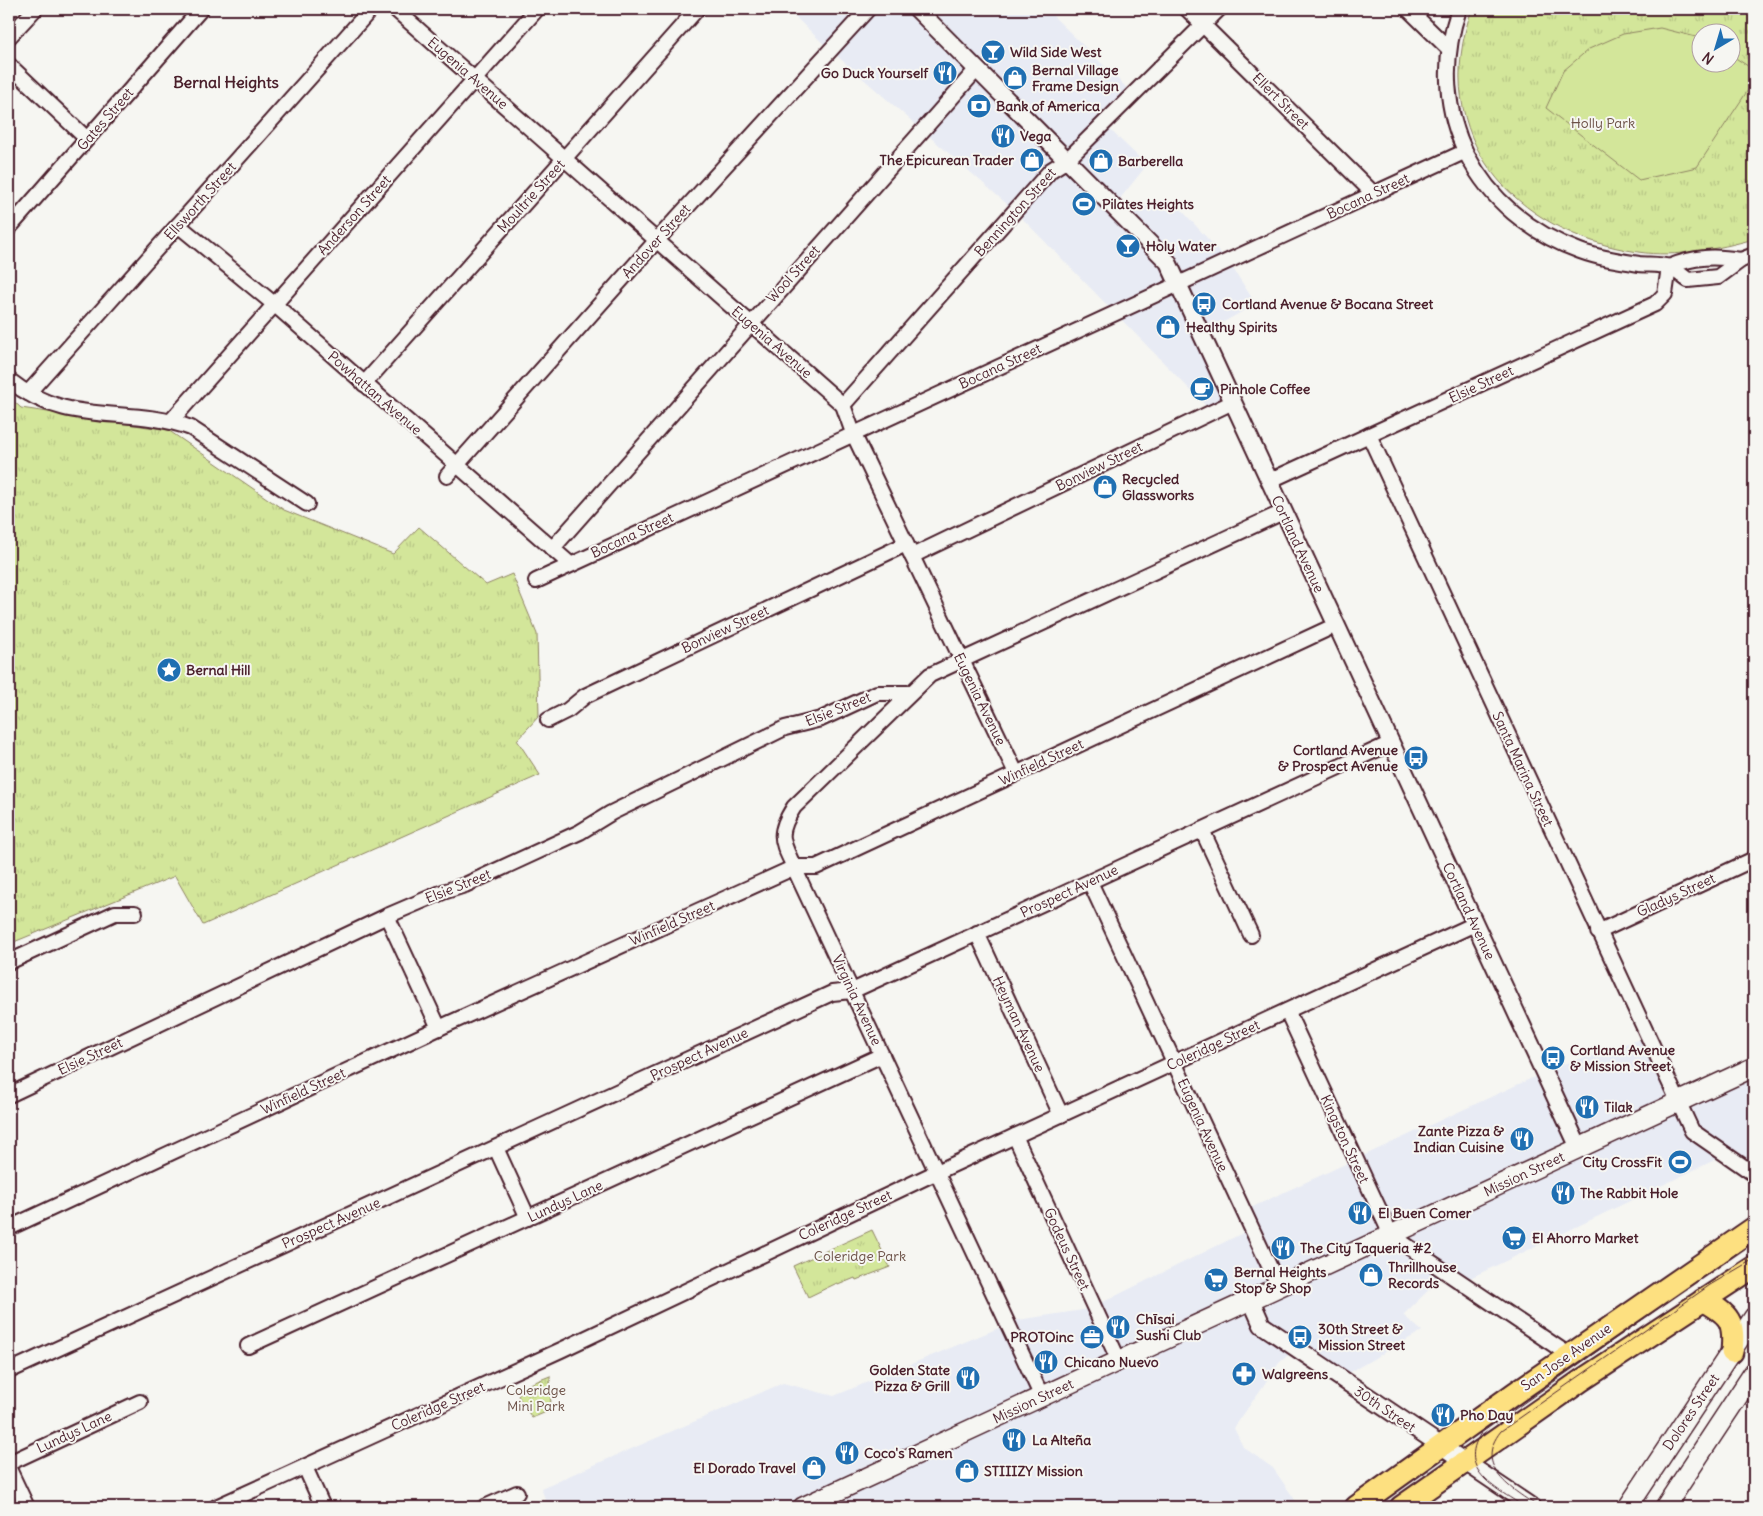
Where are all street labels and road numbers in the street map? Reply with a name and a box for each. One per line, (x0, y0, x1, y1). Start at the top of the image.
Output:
street label: Eugenia Avenue (424, 33, 512, 113)
street label: Ellert Street (1249, 69, 1313, 133)
street label: Gates Street (73, 84, 137, 154)
street label: Moultrie Street (493, 155, 569, 236)
street label: Ellsworth Street (160, 158, 240, 244)
street label: Bennington Street (970, 164, 1060, 260)
street label: Bocana Street (1324, 169, 1412, 223)
street label: Anderson Street (313, 171, 395, 259)
street label: Andover Street (618, 200, 694, 282)
street label: Wool Street (762, 241, 824, 307)
street label: Eugenia Avenue (728, 302, 816, 382)
street label: Bocana Street (956, 339, 1044, 393)
street label: Powhattan Avenue (324, 347, 426, 439)
street label: Elsie Street (1446, 361, 1516, 407)
street label: Bonview Street (1053, 437, 1146, 495)
street label: Cortland Avenue (1268, 493, 1328, 595)
street label: Bocana Street (588, 508, 676, 562)
street label: Bonview Street (679, 601, 772, 657)
street label: Eugenia Avenue (950, 650, 1010, 748)
street label: Elsie Street (803, 688, 874, 730)
street label: Santa Marina Street (1488, 709, 1558, 830)
street label: Winfield Street (996, 734, 1086, 789)
street label: Prospect Avenue (1017, 860, 1121, 922)
street label: Cortland Avenue (1439, 860, 1499, 962)
street label: Elsie Street (423, 865, 494, 907)
street label: Gladys Street (1634, 869, 1718, 921)
street label: Winfield Street (627, 896, 718, 950)
street label: Virginia Avenue (828, 952, 886, 1048)
street label: Heyman Avenue (989, 973, 1049, 1075)
street label: Coleridge Street (1164, 1015, 1263, 1074)
street label: Prospect Avenue (647, 1023, 751, 1085)
street label: Elsie Street (55, 1033, 125, 1079)
street label: Winfield Street (258, 1063, 348, 1118)
street label: Eugenia Avenue (1174, 1075, 1232, 1175)
street label: Kingston Street (1317, 1092, 1373, 1186)
street label: Mission Street (1481, 1147, 1567, 1201)
street label: Lundys Lane (525, 1176, 605, 1226)
street label: Coleridge Street (796, 1185, 895, 1244)
street label: Prospect Avenue (279, 1193, 383, 1253)
street label: Godeus Street (1040, 1205, 1094, 1293)
street label: San Jose Avenue (1517, 1319, 1615, 1395)
street label: Dolores Street (1659, 1370, 1723, 1454)
street label: Mission Street (990, 1374, 1076, 1428)
street label: Coleridge Street (388, 1377, 488, 1435)
street label: 30th Street (1351, 1382, 1420, 1436)
street label: Lundys Lane (34, 1407, 114, 1457)

